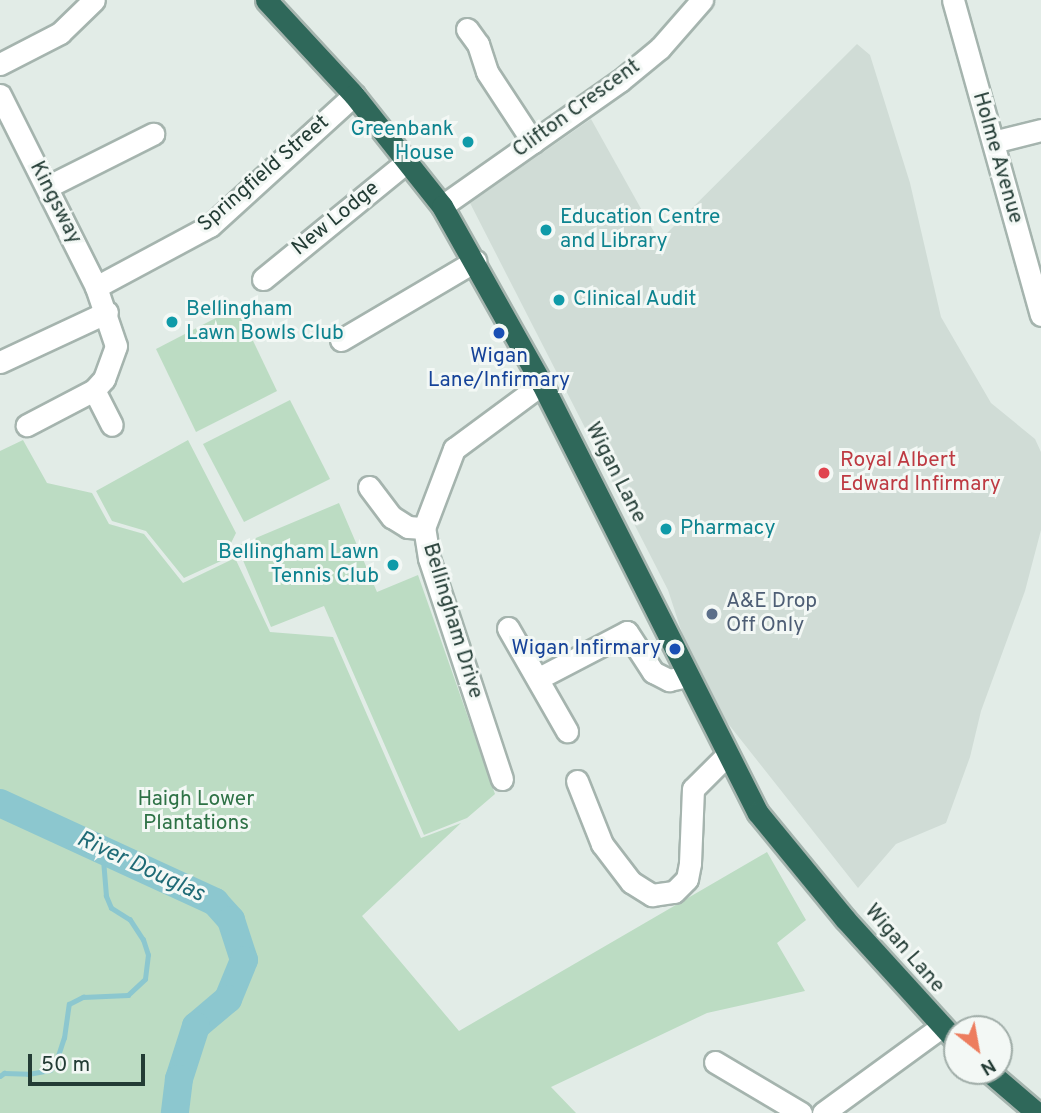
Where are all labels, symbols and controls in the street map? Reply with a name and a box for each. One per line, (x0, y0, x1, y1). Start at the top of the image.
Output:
street label: Clifton Crescent (508, 54, 646, 164)
street label: Holme Avenue (966, 89, 1028, 227)
street label: Springfield Street (193, 110, 335, 238)
place label: Greenbank House (351, 117, 454, 167)
marker: Greenbank House (460, 134, 476, 150)
street label: Kingsway (23, 157, 87, 249)
street label: New Lodge (287, 176, 385, 262)
place label: Education Centre and Library (560, 205, 720, 255)
marker: Education Centre and Library (538, 222, 554, 238)
place label: Clinical Audit (573, 287, 697, 313)
marker: Clinical Audit (551, 292, 567, 308)
place label: Bellingham Lawn Bowls Club (186, 297, 344, 347)
marker: Bellingham Lawn Bowls Club (164, 314, 180, 330)
marker: Wigan Lane/Infirmary (491, 325, 507, 341)
place label: Wigan Lane/Infirmary (428, 344, 570, 394)
street label: Wigan Lane (579, 418, 651, 528)
place label: Royal Albert Edward Infirmary (840, 448, 1001, 498)
marker: Royal Albert Edward Infirmary (814, 463, 834, 483)
place label: Pharmacy (680, 516, 776, 542)
marker: Pharmacy (658, 521, 674, 537)
place label: Bellingham Lawn Tennis Club (218, 540, 379, 590)
street label: Bellingham Drive (416, 540, 488, 702)
marker: Bellingham Lawn Tennis Club (385, 557, 401, 573)
place label: A&E Drop Off Only (726, 589, 817, 639)
marker: A&E Drop Off Only (704, 606, 720, 622)
place label: Wigan Infirmary (511, 636, 661, 662)
marker: Wigan Infirmary (667, 641, 683, 657)
park label: Haigh Lower Plantations (138, 787, 254, 837)
water label: River Douglas (72, 826, 208, 910)
street label: Wigan Lane (859, 899, 949, 999)
north arrow (943, 1015, 1013, 1085)
scale bar (32, 1040, 149, 1084)
text: 50 m (41, 1052, 90, 1079)
text: N (976, 1052, 1000, 1080)

